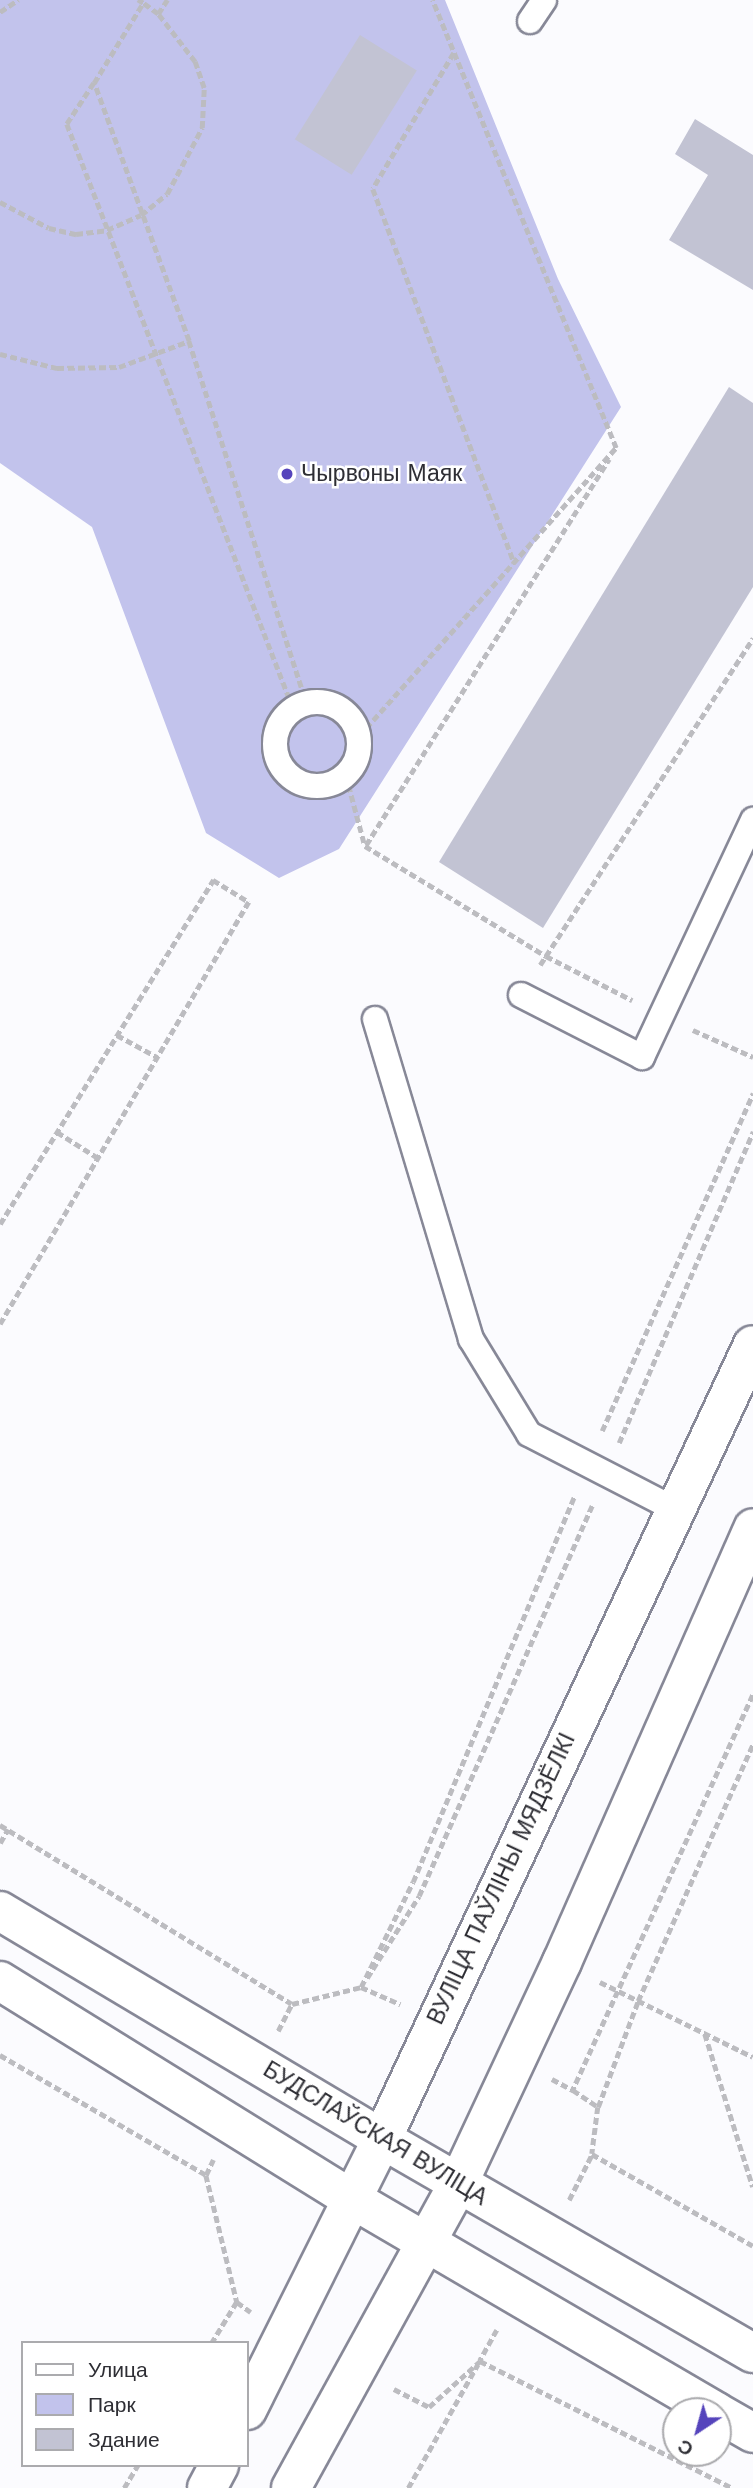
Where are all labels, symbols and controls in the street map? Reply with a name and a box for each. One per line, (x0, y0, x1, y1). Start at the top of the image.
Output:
place label: Чырвоны Маяк (301, 460, 462, 488)
marker: Чырвоны Маяк (279, 466, 295, 482)
street label: ВУЛІЦА ПАЎЛІНЫ МЯДЗЁЛКІ (422, 1729, 582, 2029)
street label: БУДСЛАЎСКАЯ ВУЛІЦА (258, 2056, 492, 2212)
legend (21, 2341, 248, 2467)
text: Улица (88, 2357, 148, 2382)
text: Парк (88, 2392, 136, 2417)
north arrow (662, 2397, 732, 2467)
text: Здание (88, 2427, 160, 2452)
text: С (673, 2434, 698, 2461)

